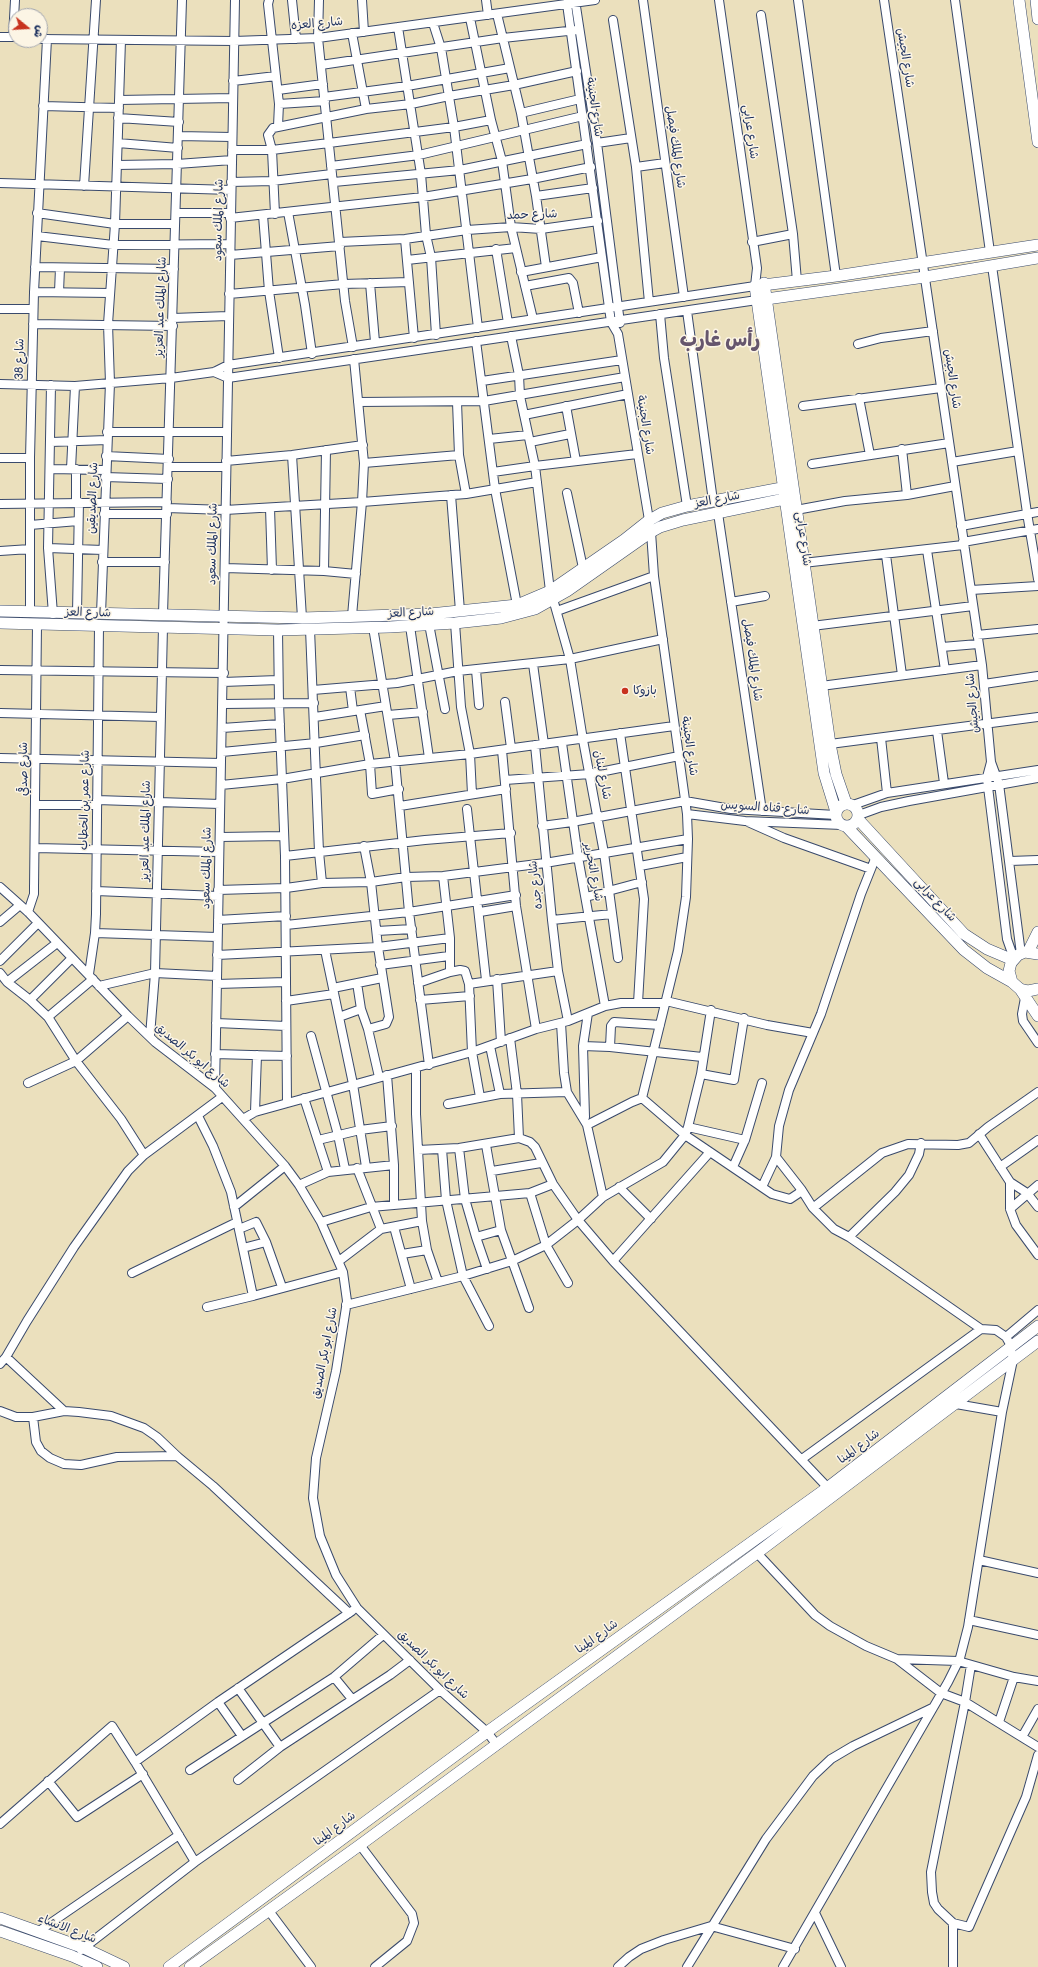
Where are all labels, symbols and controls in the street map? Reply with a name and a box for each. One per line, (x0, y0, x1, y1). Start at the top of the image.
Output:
north arrow (8, 8, 48, 48)
street label: شارع العزه (290, 15, 344, 33)
text: ش (31, 24, 47, 39)
street label: شارع الجيش (893, 27, 917, 89)
street label: شارع الجنينة (583, 76, 605, 138)
street label: شارع عرابى (739, 104, 761, 160)
street label: شارع الملك فيصل (662, 105, 688, 189)
street label: شارع الملك سعود (211, 179, 227, 261)
street label: شارع حمد (506, 207, 558, 223)
street label: شارع الملك عبد العزيز (152, 256, 170, 358)
district label: رأس غارب (680, 329, 760, 353)
street label: شارع 38 (12, 338, 28, 380)
street label: شارع الجيش (941, 348, 963, 410)
street label: شارع الجنينة (633, 394, 657, 456)
street label: شارع الصديقين (85, 462, 101, 534)
street label: شارع العز (693, 489, 741, 511)
street label: شارع الملك سعود (205, 503, 221, 585)
street label: شارع عرابى (792, 511, 814, 567)
street label: شارع العز (65, 605, 111, 621)
street label: شارع العز (388, 605, 434, 621)
street label: شارع الملك فيصل (739, 618, 765, 702)
street label: شارع الجيش (963, 672, 983, 734)
place label: بازوكا (633, 684, 657, 698)
marker: بازوكا (620, 686, 630, 696)
street label: شارع الجنينة (678, 715, 700, 777)
street label: شارع صدقي (17, 742, 31, 796)
street label: شارع لبنان (590, 749, 614, 801)
street label: شارع عمر بن الخطاب (77, 750, 93, 850)
street label: شارع الملك عبد العزيز (138, 780, 154, 882)
street label: شارع قناه السويس (720, 798, 810, 818)
street label: شارع الملك سعود (199, 827, 215, 909)
street label: شارع التحرير (580, 841, 606, 903)
street label: شارع جده (526, 860, 546, 910)
street label: شارع عرابى (911, 875, 959, 925)
street label: شارع ابو بكر الصديق (152, 1021, 232, 1091)
street label: شارع ابو بكر الصديق (309, 1306, 341, 1400)
street label: شارع المينا (835, 1427, 883, 1467)
street label: شارع المينا (573, 1617, 621, 1657)
street label: شارع ابو بكر الصديق (394, 1627, 472, 1703)
street label: شارع المينا (311, 1809, 359, 1849)
street label: شارع الانشاء (36, 1911, 98, 1947)

